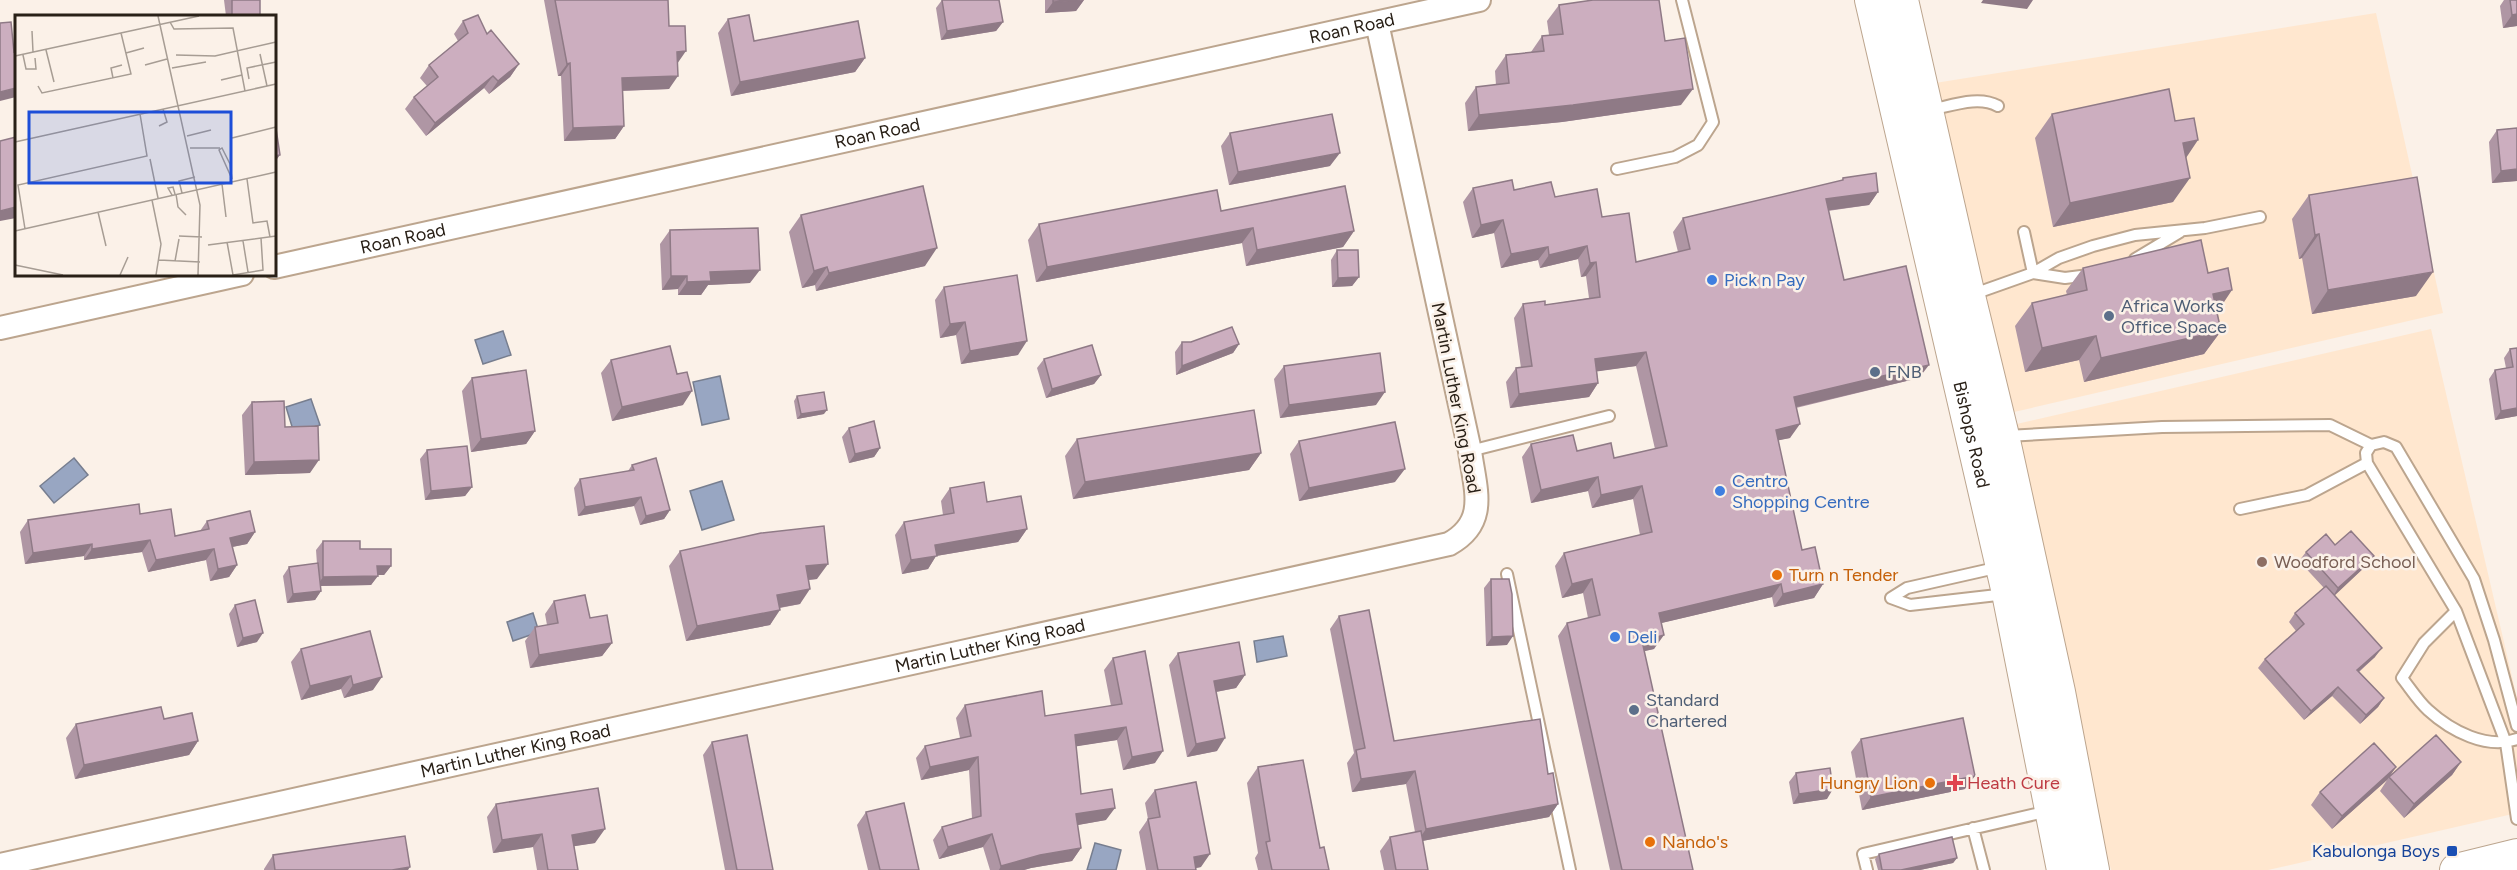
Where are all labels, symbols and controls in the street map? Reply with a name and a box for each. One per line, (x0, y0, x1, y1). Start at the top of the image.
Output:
street label: Roan Road (1307, 8, 1397, 48)
inset map (15, 15, 276, 276)
street label: Roan Road (833, 113, 922, 153)
street label: Roan Road (358, 218, 448, 259)
place label: Pick n Pay (1724, 269, 1805, 291)
marker: Pick n Pay (1705, 273, 1719, 287)
place label: Africa Works Office Space (2121, 295, 2227, 338)
street label: Martin Luther King Road (1427, 301, 1485, 495)
marker: Africa Works Office Space (2102, 309, 2116, 323)
place label: FNB (1887, 361, 1922, 383)
marker: FNB (1868, 365, 1882, 379)
street label: Bishops Road (1948, 379, 1994, 490)
place label: Centro Shopping Centre (1732, 470, 1870, 513)
marker: Centro Shopping Centre (1713, 484, 1727, 498)
place label: Woodford School (2274, 551, 2416, 573)
marker: Woodford School (2255, 555, 2269, 569)
place label: Turn n Tender (1789, 564, 1898, 586)
marker: Turn n Tender (1770, 568, 1784, 582)
street label: Martin Luther King Road (893, 614, 1087, 677)
place label: Deli (1627, 626, 1657, 648)
marker: Deli (1608, 630, 1622, 644)
place label: Standard Chartered (1646, 689, 1727, 732)
marker: Standard Chartered (1627, 703, 1641, 717)
street label: Martin Luther King Road (418, 719, 613, 783)
place label: Hungry Lion (1820, 772, 1918, 794)
place label: Heath Cure (1967, 772, 2060, 794)
marker: Hungry Lion (1923, 776, 1937, 790)
marker: Heath Cure (1948, 776, 1962, 790)
place label: Nando's (1662, 831, 1728, 853)
marker: Nando's (1643, 835, 1657, 849)
place label: Kabulonga Boys (2312, 840, 2440, 862)
marker: Kabulonga Boys (2445, 844, 2459, 858)

